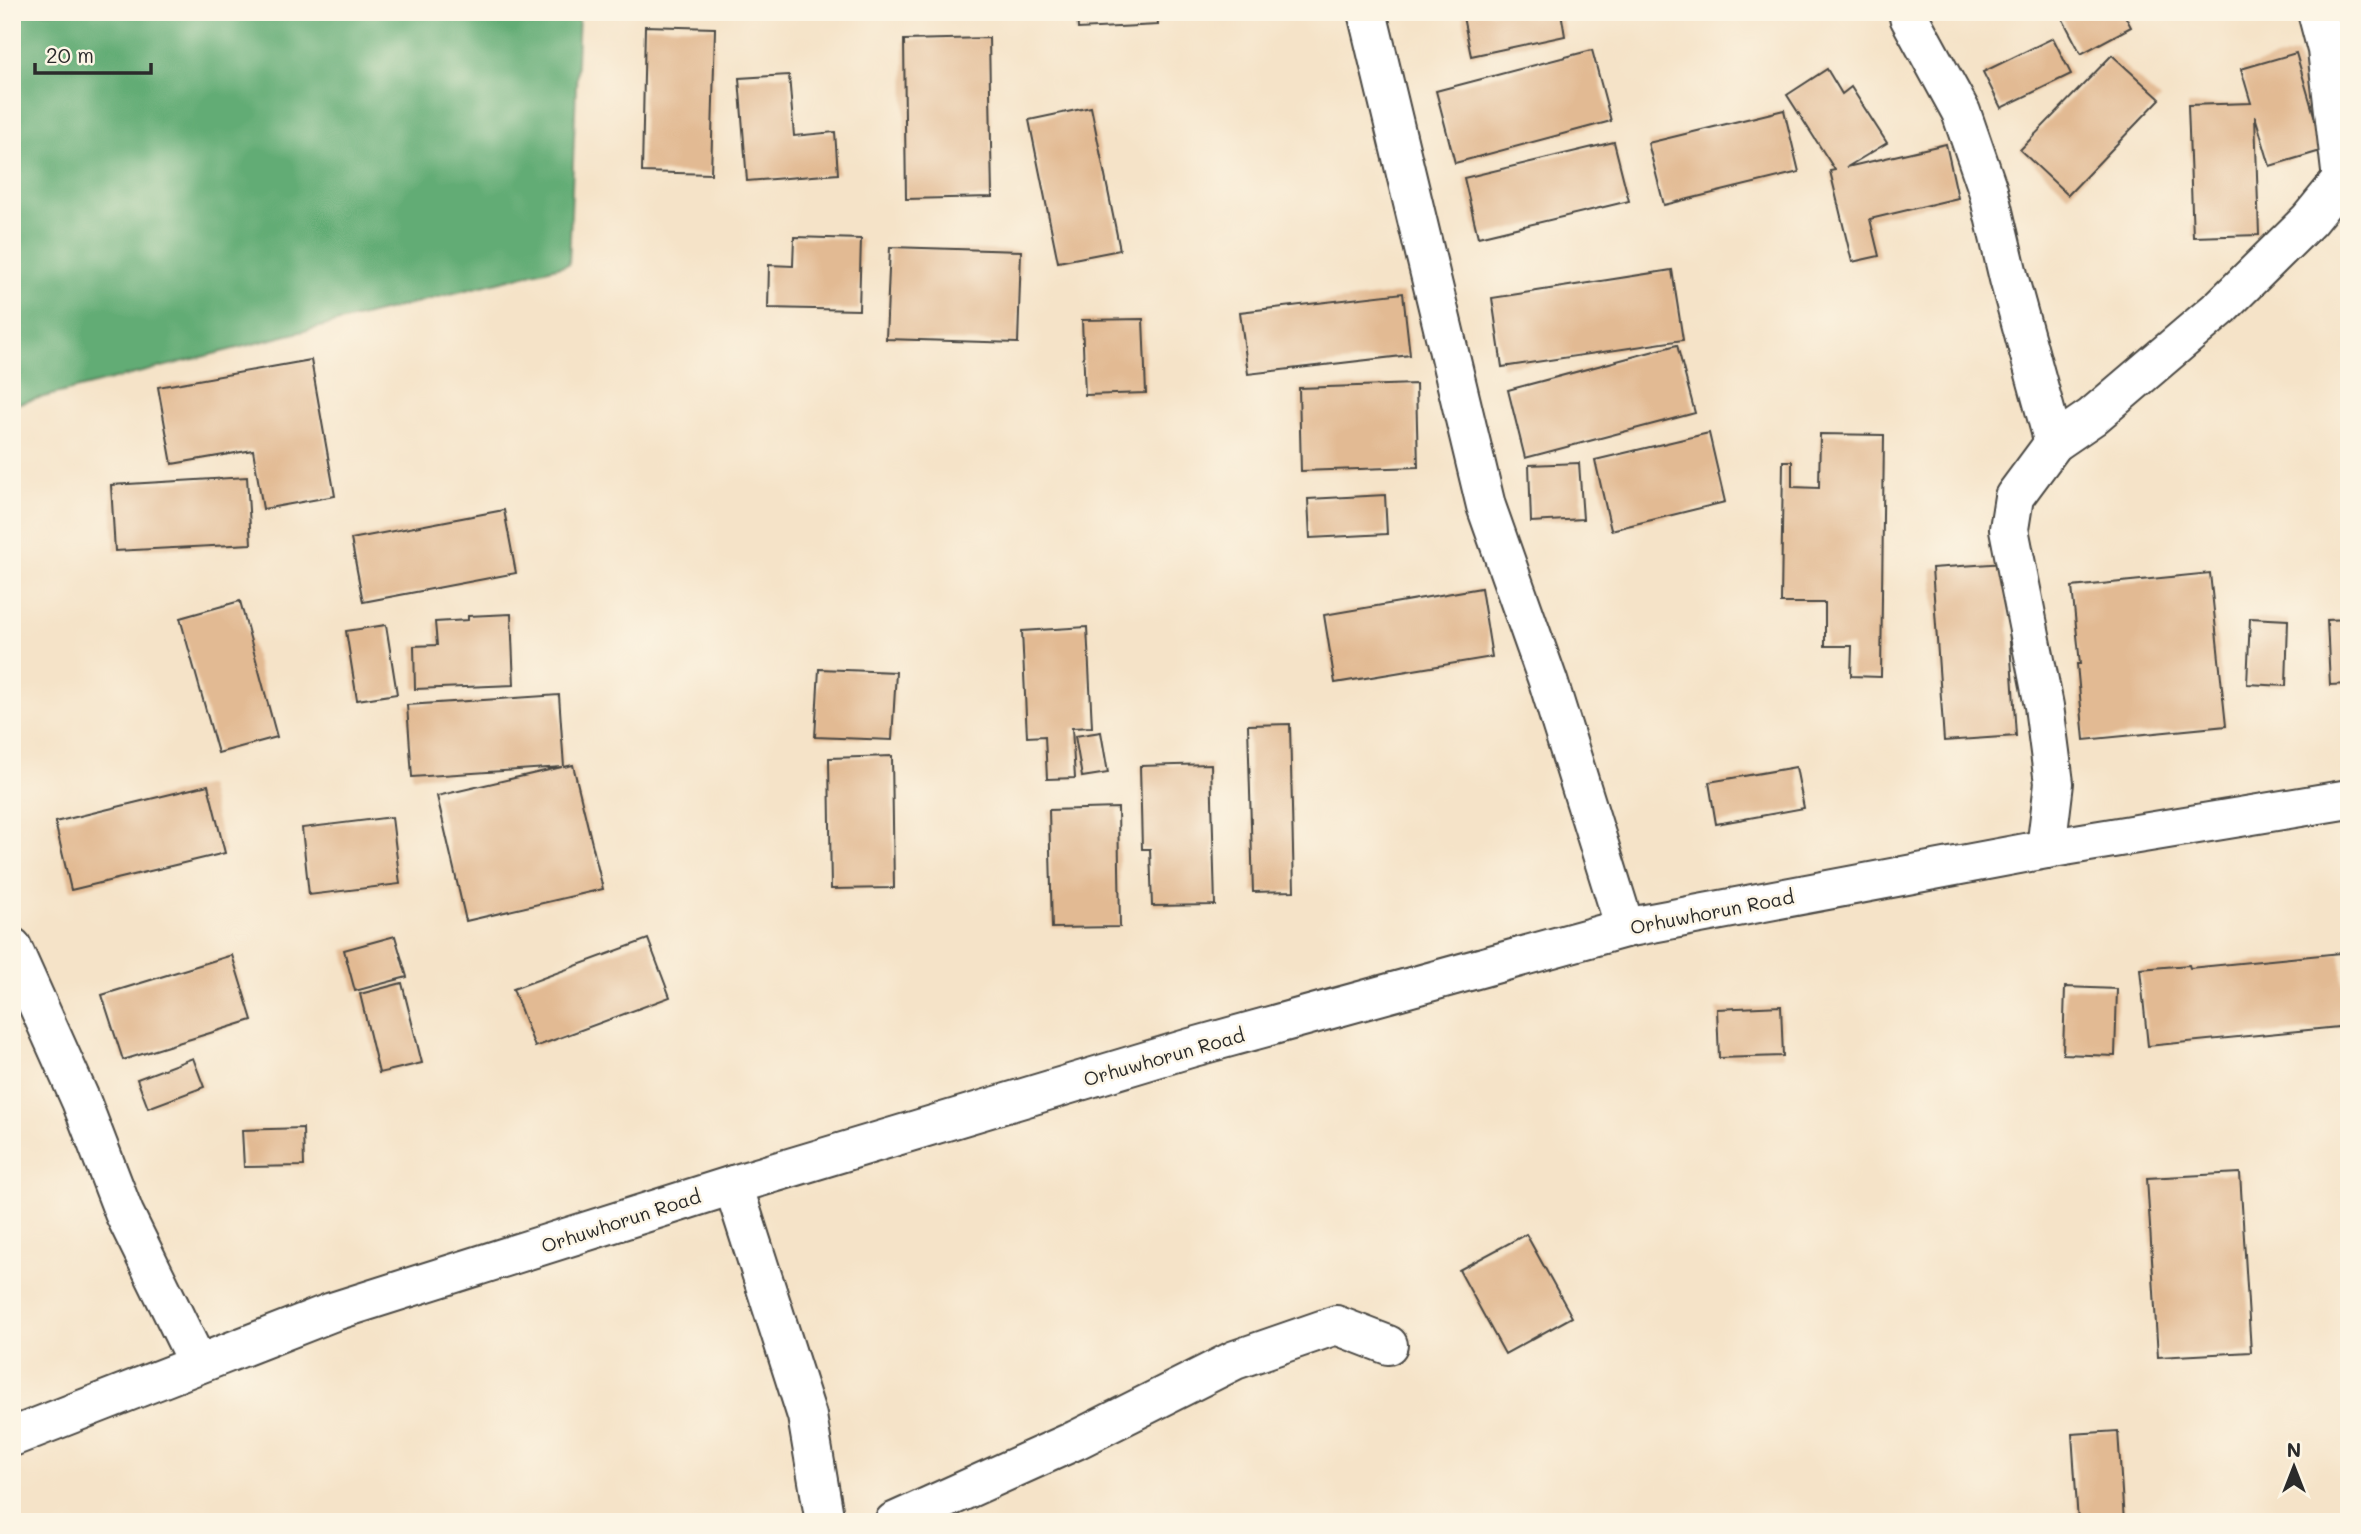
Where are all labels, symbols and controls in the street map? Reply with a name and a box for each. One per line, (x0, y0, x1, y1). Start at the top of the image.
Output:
scale bar (35, 32, 150, 76)
text: 20 m (46, 41, 94, 68)
street label: Orhuwhorun Road (1628, 883, 1796, 940)
street label: Orhuwhorun Road (1080, 1022, 1247, 1091)
street label: Orhuwhorun Road (538, 1183, 704, 1258)
north arrow (2260, 1432, 2330, 1502)
text: N (2287, 1437, 2301, 1462)

